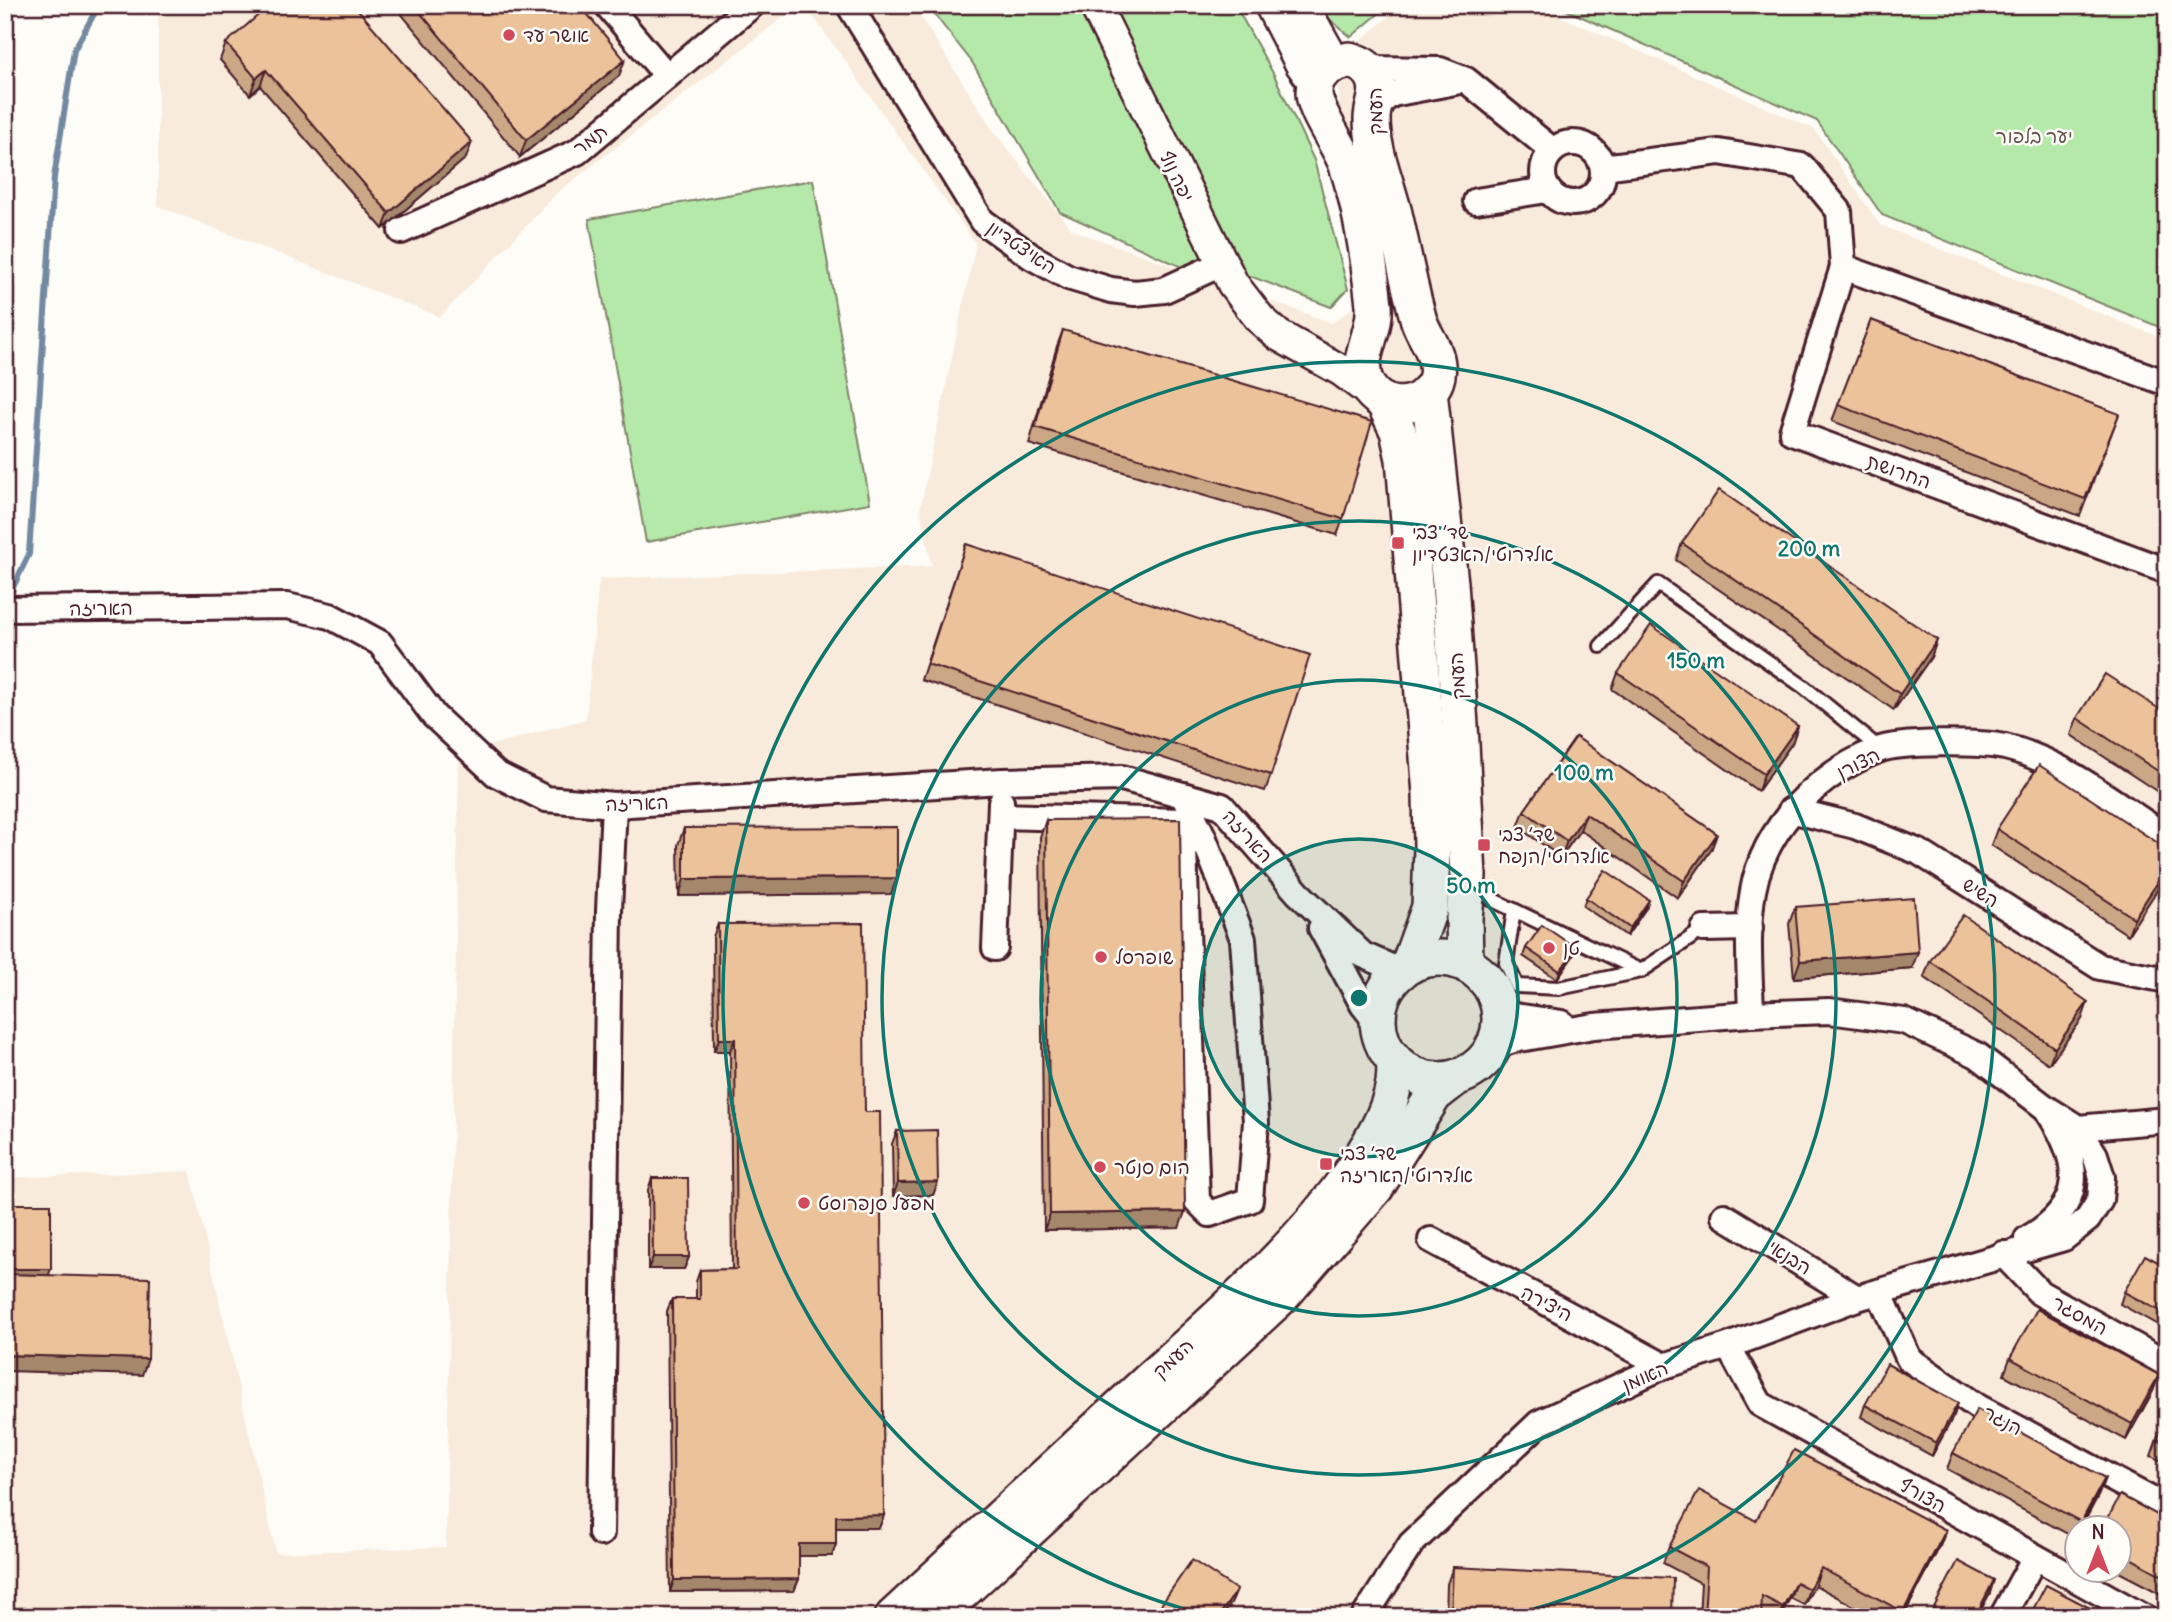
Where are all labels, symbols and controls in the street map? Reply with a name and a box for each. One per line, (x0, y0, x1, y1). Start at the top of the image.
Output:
place label: אושר עד (523, 23, 589, 47)
marker: אושר עד (501, 27, 517, 43)
street label: העמק (1363, 87, 1387, 135)
street label: תמר (568, 118, 612, 160)
park label: יער בלפור (1995, 124, 2073, 148)
street label: יפה נוף (1155, 147, 1199, 205)
street label: האיצטדיון (983, 215, 1061, 279)
street label: החרושת (1864, 448, 1934, 494)
place label: שד׳ צבי אלדרוטי/האצטדיון (1412, 520, 1554, 566)
marker: שד׳ צבי אלדרוטי/האצטדיון (1390, 535, 1406, 551)
text: 200 m (1778, 535, 1841, 562)
street label: האריזה (69, 595, 133, 621)
text: 150 m (1667, 647, 1725, 674)
street label: העמק (1443, 651, 1471, 701)
street label: הצורן (1832, 742, 1884, 785)
text: 100 m (1554, 759, 1614, 786)
street label: האריזה (605, 790, 669, 816)
street label: האריזה (1218, 804, 1278, 868)
place label: שד׳ צבי אלדרוטי/הנפח (1498, 822, 1610, 868)
marker: שד׳ צבי אלדרוטי/הנפח (1476, 837, 1492, 853)
text: 50 m (1446, 872, 1496, 899)
street label: השיש (1958, 872, 2004, 912)
place label: טן (1563, 936, 1580, 961)
marker: טן (1541, 940, 1557, 956)
place label: שופרסל (1115, 945, 1174, 969)
marker: שופרסל (1093, 949, 1109, 965)
centre of rings (1347, 986, 1371, 1010)
place label: שד׳ צבי אלדרוטי/האריזה (1340, 1141, 1473, 1187)
place label: הום סנטר (1114, 1155, 1190, 1179)
marker: שד׳ צבי אלדרוטי/האריזה (1318, 1156, 1334, 1172)
marker: הום סנטר (1092, 1159, 1108, 1175)
place label: מפעל סנפרוסט (818, 1191, 935, 1215)
marker: מפעל סנפרוסט (796, 1195, 812, 1211)
street label: הבנאי (1764, 1234, 1816, 1280)
street label: היצירה (1517, 1279, 1577, 1327)
street label: המסגר (2048, 1290, 2112, 1340)
street label: העמק (1147, 1333, 1199, 1383)
street label: האומן (1618, 1356, 1672, 1397)
street label: הנגר (1979, 1400, 2027, 1440)
street label: הצורף (1895, 1472, 1951, 1518)
north arrow (2064, 1514, 2134, 1584)
text: N (2091, 1520, 2105, 1544)

